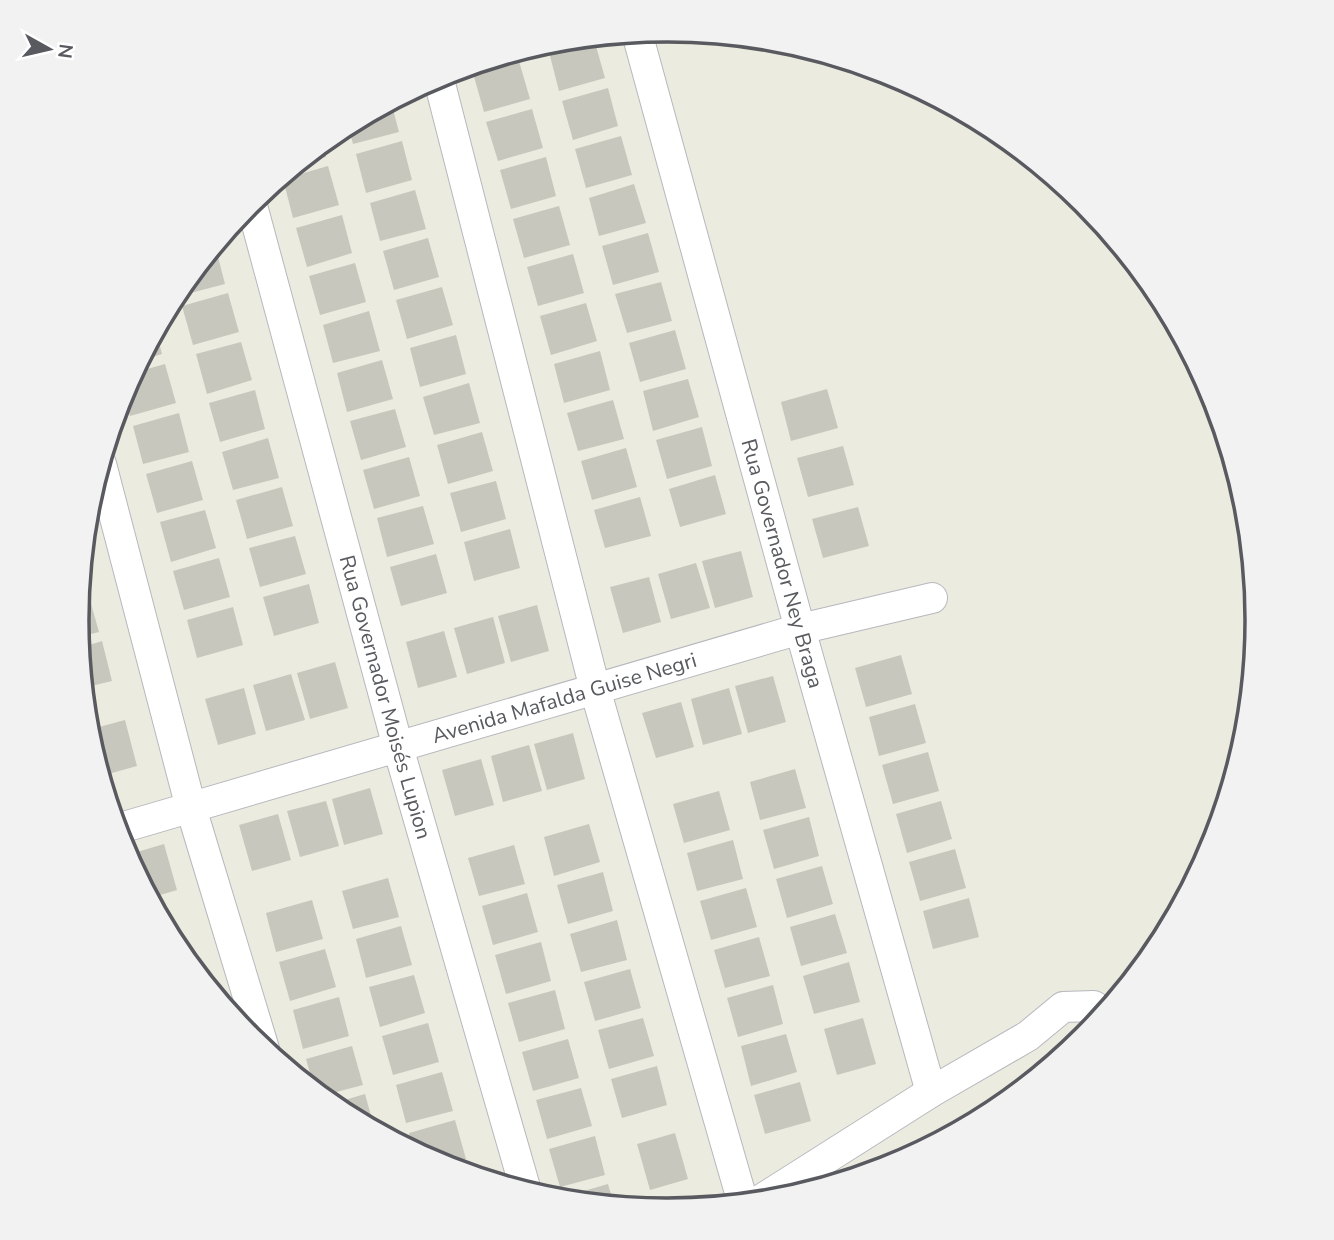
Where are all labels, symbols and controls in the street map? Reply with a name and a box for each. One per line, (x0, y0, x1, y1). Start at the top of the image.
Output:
north arrow (14, 14, 84, 84)
text: N (51, 42, 79, 60)
street label: Rua Governador Ney Braga (735, 436, 830, 691)
street label: Rua Governador Moisés Lupion (333, 552, 438, 842)
street label: Avenida Mafalda Guise Negri (429, 646, 700, 750)

